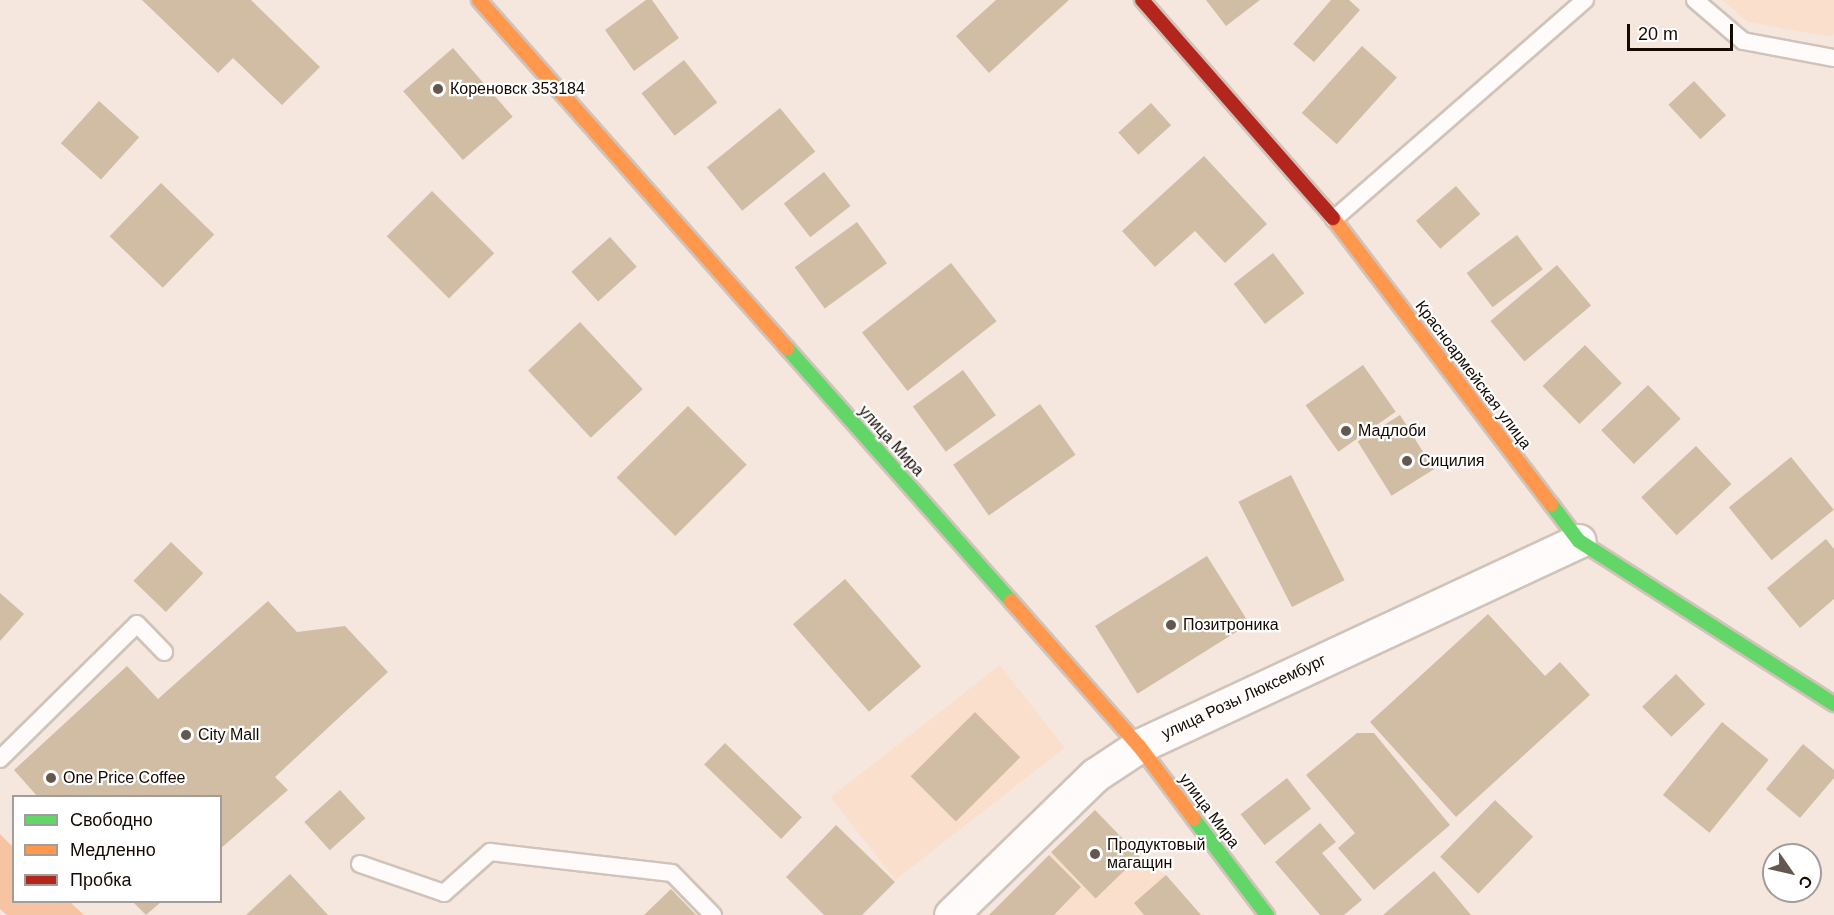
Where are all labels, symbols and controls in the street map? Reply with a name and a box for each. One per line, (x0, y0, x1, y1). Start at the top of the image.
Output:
scale bar (1630, 12, 1736, 50)
text: 20 m (1638, 24, 1678, 44)
place label: Кореновск 353184 (450, 79, 585, 99)
marker: Кореновск 353184 (431, 82, 445, 96)
street label: Красноармейская улица (1411, 297, 1535, 453)
street label: улица Мира (854, 402, 928, 480)
place label: Мадлоби (1358, 421, 1426, 441)
marker: Мадлоби (1339, 424, 1353, 438)
place label: Сицилия (1419, 451, 1485, 471)
marker: Сицилия (1400, 454, 1414, 468)
place label: Позитроника (1183, 615, 1279, 635)
marker: Позитроника (1164, 618, 1178, 632)
street label: улица Розы Люксембург (1159, 650, 1329, 744)
place label: City Mall (198, 725, 259, 745)
marker: City Mall (179, 728, 193, 742)
place label: One Price Coffee (63, 768, 185, 788)
street label: улица Мира (1175, 770, 1243, 852)
marker: One Price Coffee (44, 771, 58, 785)
legend (12, 795, 222, 903)
text: Свободно (70, 810, 153, 830)
place label: Продуктовый магащин (1107, 835, 1205, 873)
text: Медленно (70, 840, 156, 860)
north arrow (1762, 843, 1822, 903)
marker: Продуктовый магащин (1088, 847, 1102, 861)
text: Пробка (70, 870, 132, 890)
text: С (1795, 873, 1816, 892)

